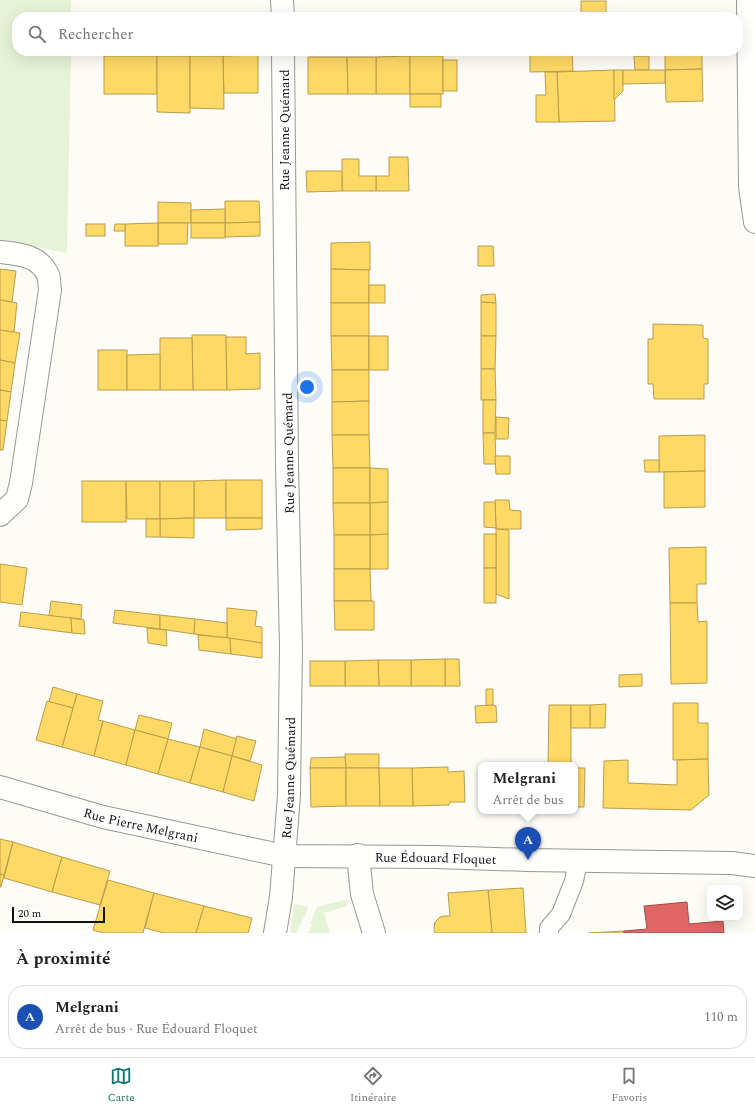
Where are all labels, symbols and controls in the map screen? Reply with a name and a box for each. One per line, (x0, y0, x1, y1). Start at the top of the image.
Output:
search box (12, 12, 743, 56)
icon: search (26, 23, 48, 45)
text: Rechercher (58, 23, 133, 46)
street label: Rue Jeanne Quémard (275, 69, 295, 191)
your location (297, 377, 317, 397)
street label: Rue Jeanne Quémard (278, 392, 300, 514)
street label: Rue Jeanne Quémard (277, 717, 301, 839)
popup (478, 762, 578, 814)
text: Melgrani (492, 767, 556, 790)
text: Arrêt de bus (492, 790, 564, 810)
street label: Rue Pierre Melgrani (81, 803, 200, 848)
pin: A (515, 827, 541, 860)
street label: Rue Édouard Floquet (375, 848, 497, 870)
map controls (707, 885, 743, 921)
button: layers (707, 885, 743, 921)
scale bar (12, 905, 105, 924)
text: 20 m (18, 905, 41, 922)
text: À proximité (16, 946, 111, 972)
text: Melgrani (55, 996, 119, 1019)
text: A (25, 1007, 35, 1027)
text: 110 m (704, 1007, 738, 1027)
text: Arrêt de bus · Rue Édouard Floquet (55, 1019, 258, 1039)
tab: Carte (108, 1065, 135, 1106)
tab: Itinéraire (350, 1065, 396, 1106)
tab: Favoris (612, 1065, 647, 1106)

